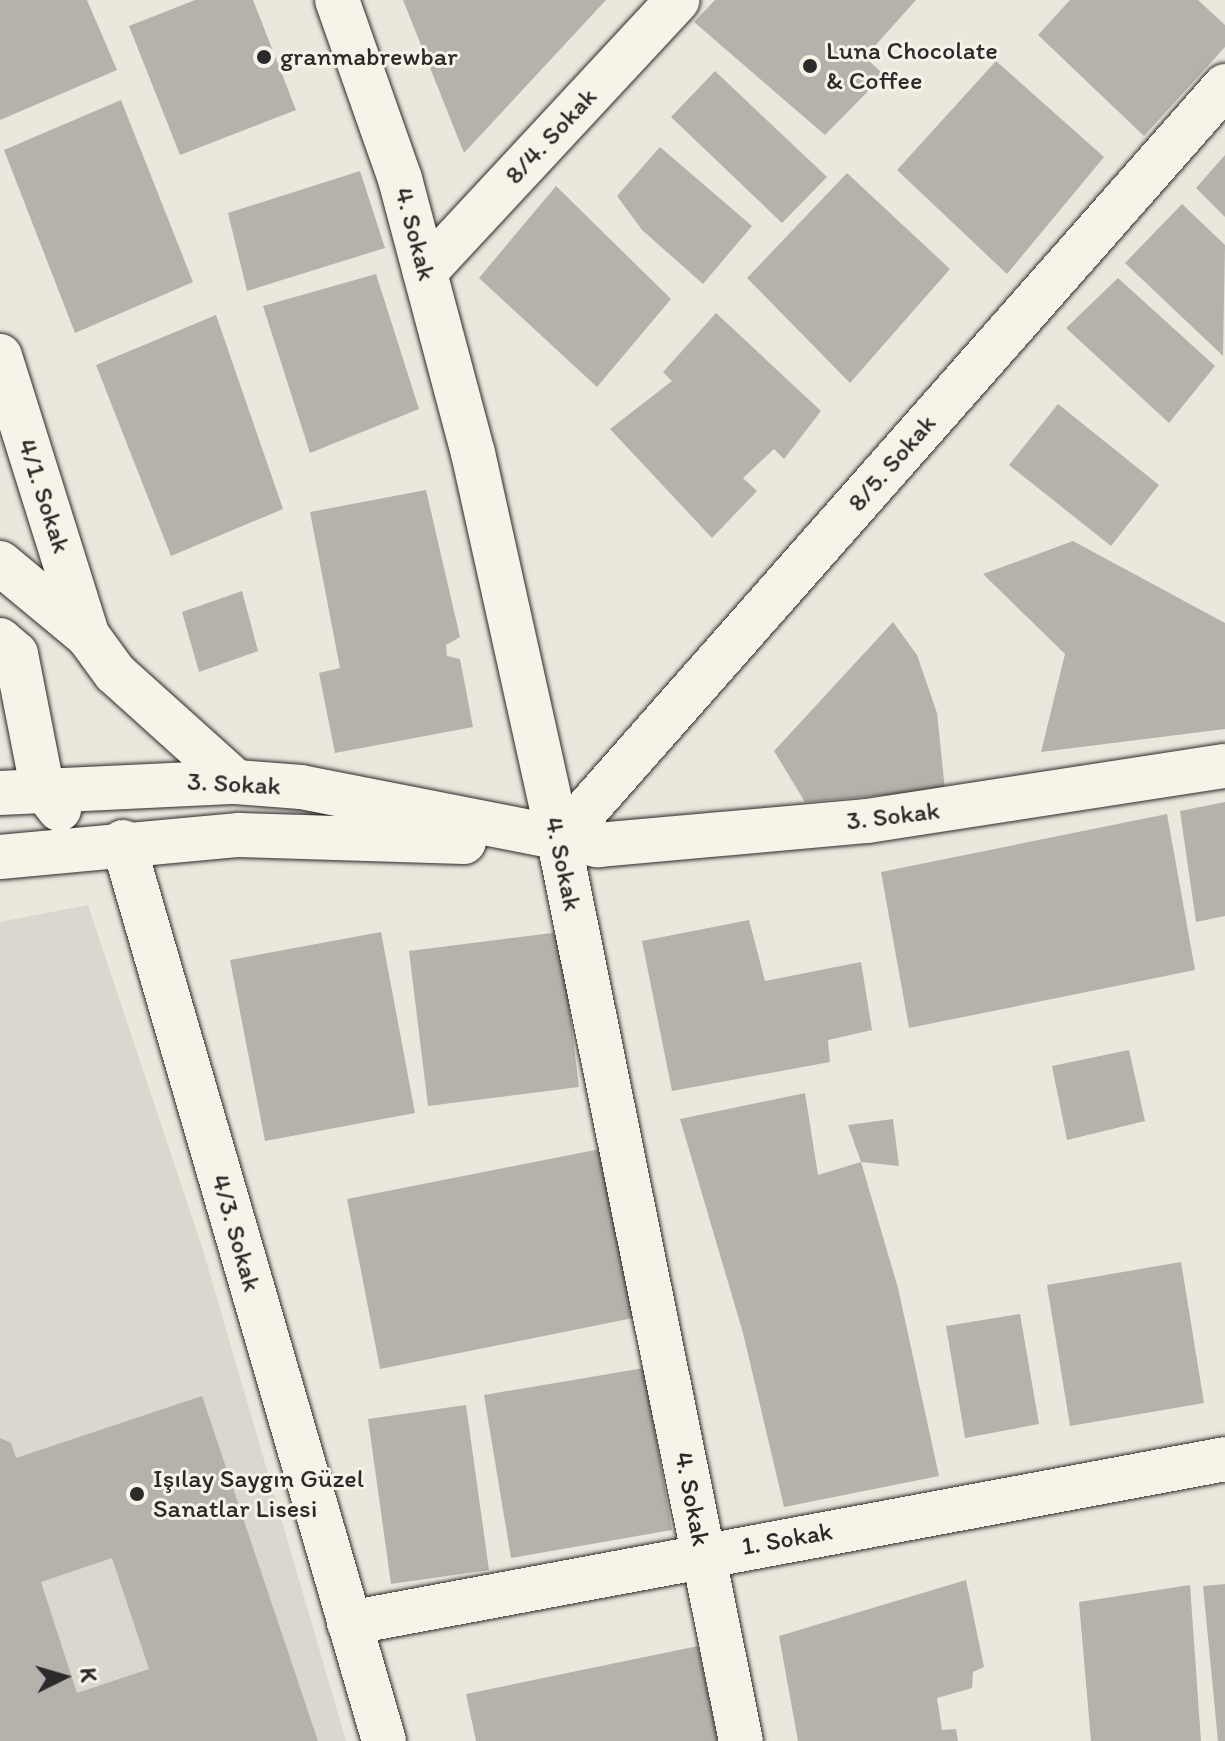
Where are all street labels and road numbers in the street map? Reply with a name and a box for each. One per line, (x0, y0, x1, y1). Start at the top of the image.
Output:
street label: 8/4. Sokak (499, 81, 603, 191)
street label: 4. Sokak (388, 184, 442, 284)
street label: 8/5. Sokak (841, 408, 943, 518)
street label: 4/1. Sokak (11, 435, 77, 557)
street label: 3. Sokak (186, 766, 282, 802)
street label: 3. Sokak (845, 795, 941, 837)
street label: 4. Sokak (538, 814, 588, 914)
street label: 4/3. Sokak (204, 1171, 268, 1295)
street label: 4. Sokak (668, 1449, 716, 1549)
street label: 1. Sokak (739, 1516, 835, 1562)

